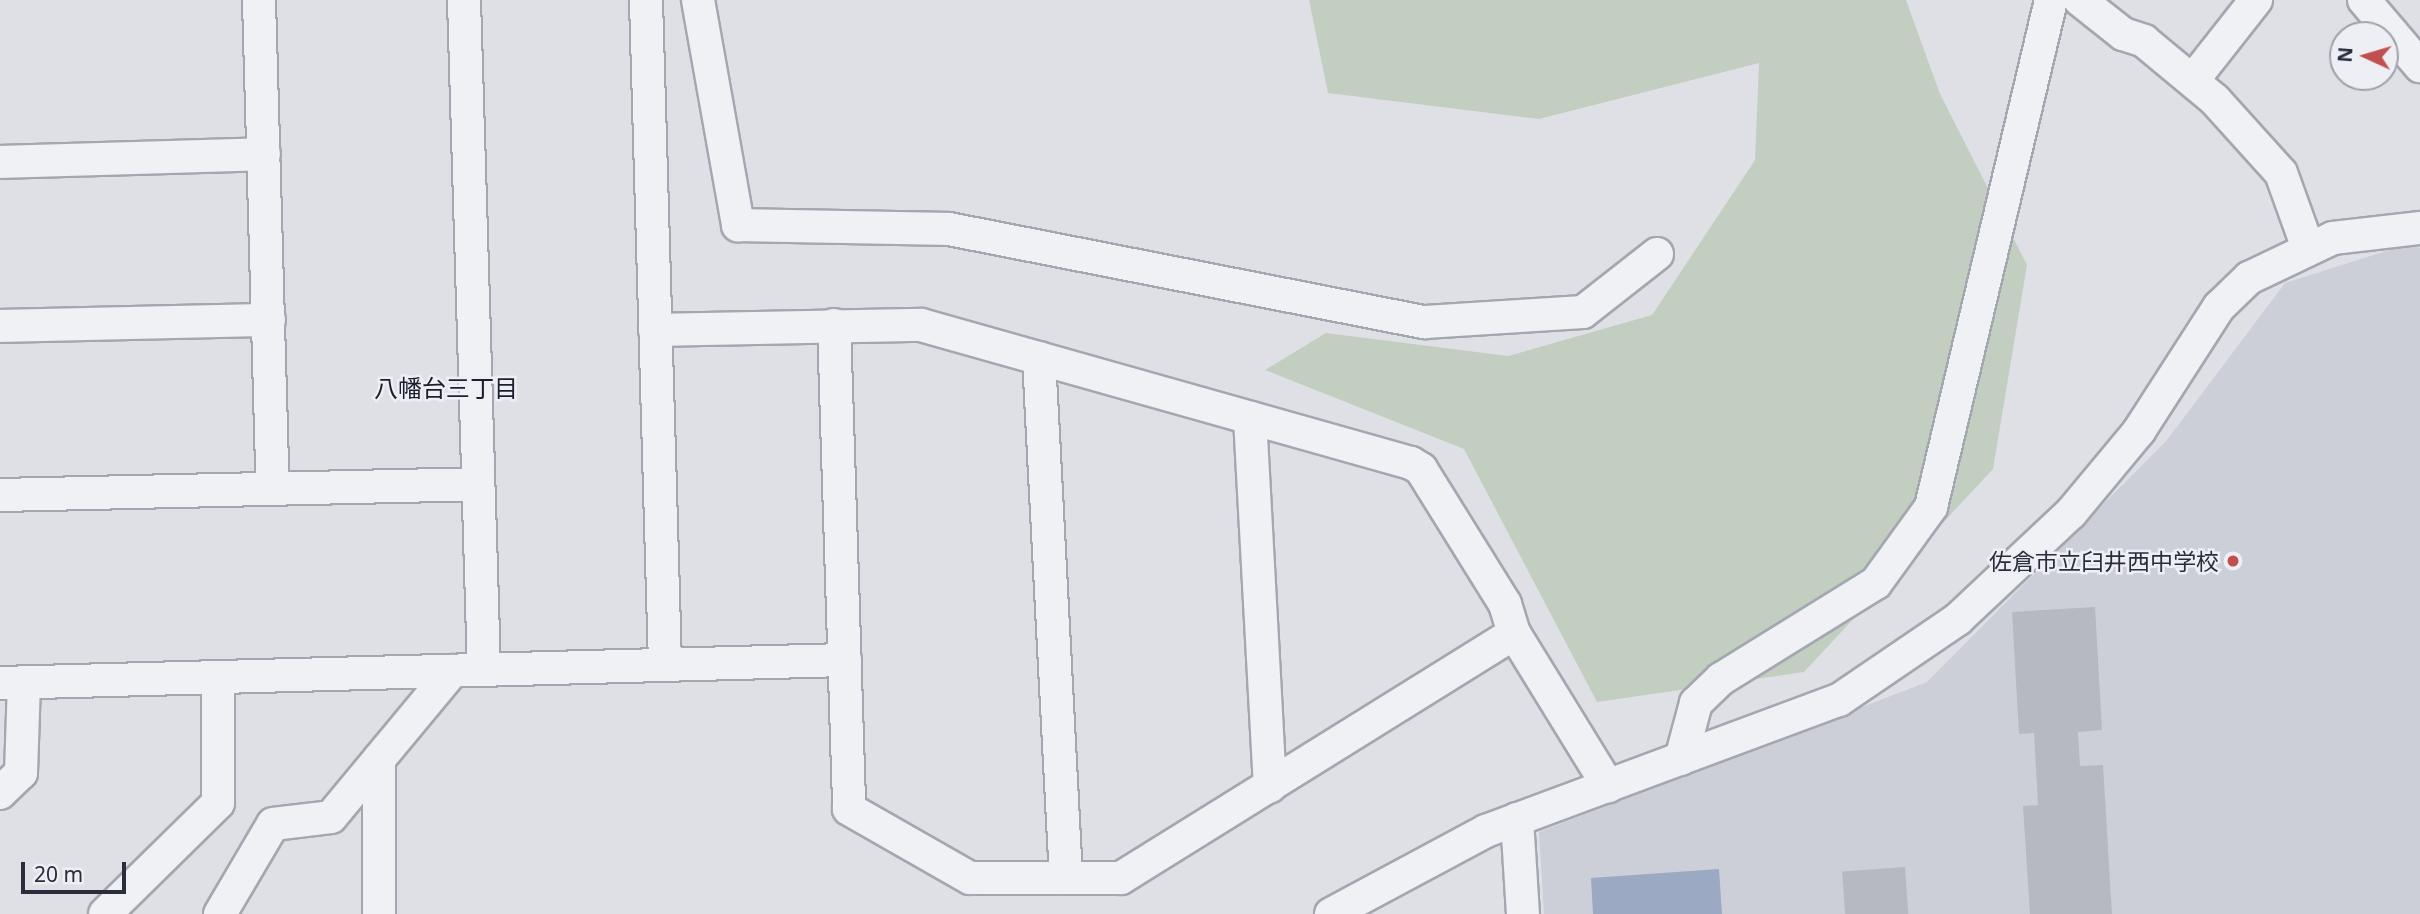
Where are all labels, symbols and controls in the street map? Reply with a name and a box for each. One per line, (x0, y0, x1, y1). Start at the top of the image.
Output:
north arrow (2329, 21, 2399, 91)
text: N (2332, 46, 2359, 63)
district label: 八幡台三丁目 (374, 374, 518, 402)
place label: 佐倉市立臼井西中学校 (1989, 547, 2219, 575)
marker: 佐倉市立臼井西中学校 (2225, 553, 2241, 569)
scale bar (24, 848, 130, 892)
text: 20 m (34, 860, 83, 888)

